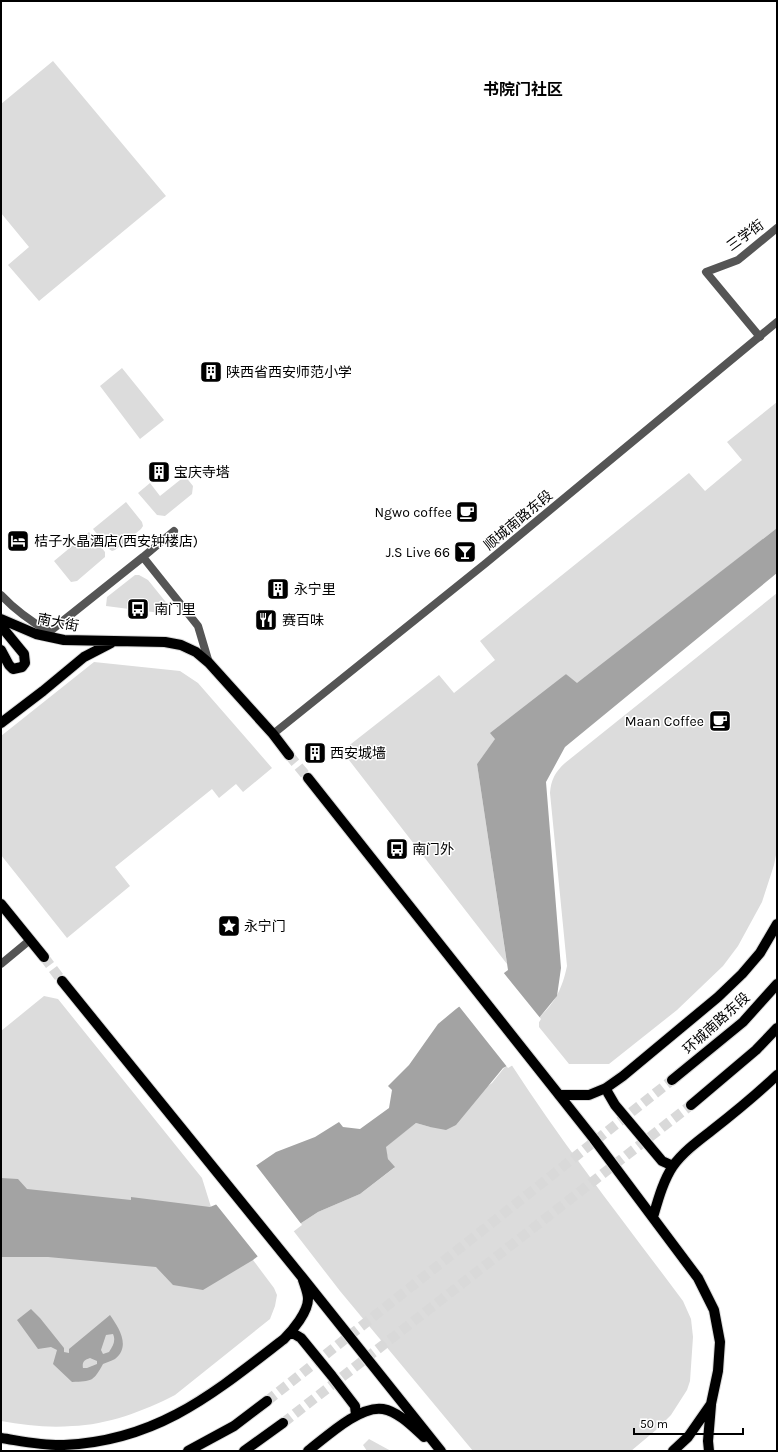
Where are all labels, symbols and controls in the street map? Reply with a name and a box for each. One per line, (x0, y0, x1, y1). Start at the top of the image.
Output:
district label: 书院门社区 (483, 80, 563, 99)
street label: 三学街 (723, 216, 767, 255)
building icon: 陕西省西安师范小学 (198, 359, 224, 385)
place label: 陕西省西安师范小学 (226, 364, 352, 381)
building icon: 宝庆寺塔 (146, 459, 172, 485)
place label: 宝庆寺塔 (174, 464, 230, 481)
street label: 顺城南路东段 (481, 487, 556, 554)
cafe icon: Ngwo coffee (454, 499, 480, 525)
place label: Ngwo coffee (375, 504, 452, 521)
hotel icon: 桔子水晶酒店(西安钟楼店) (5, 528, 31, 554)
place label: 桔子水晶酒店(西安钟楼店) (34, 533, 198, 550)
bar icon: J.S Live 66 (452, 539, 478, 565)
place label: J.S Live 66 (386, 544, 450, 561)
building icon: 永宁里 (265, 576, 291, 602)
place label: 永宁里 (294, 581, 336, 598)
bus stop icon: 南门里 (125, 596, 151, 622)
place label: 南门里 (154, 601, 196, 618)
restaurant icon: 赛百味 (253, 607, 279, 633)
street label: 南大街 (36, 610, 80, 635)
place label: 赛百味 (282, 612, 324, 629)
cafe icon: Maan Coffee (707, 708, 733, 734)
place label: Maan Coffee (625, 713, 704, 730)
building icon: 西安城墙 (302, 740, 328, 766)
place label: 西安城墙 (330, 745, 386, 762)
bus stop icon: 南门外 (384, 836, 410, 862)
place label: 南门外 (412, 841, 454, 858)
place icon: 永宁门 (216, 913, 242, 939)
place label: 永宁门 (244, 918, 286, 935)
street label: 环城南路东段 (679, 989, 753, 1058)
scale bar (634, 1410, 743, 1436)
text: 50 m (640, 1417, 668, 1431)

